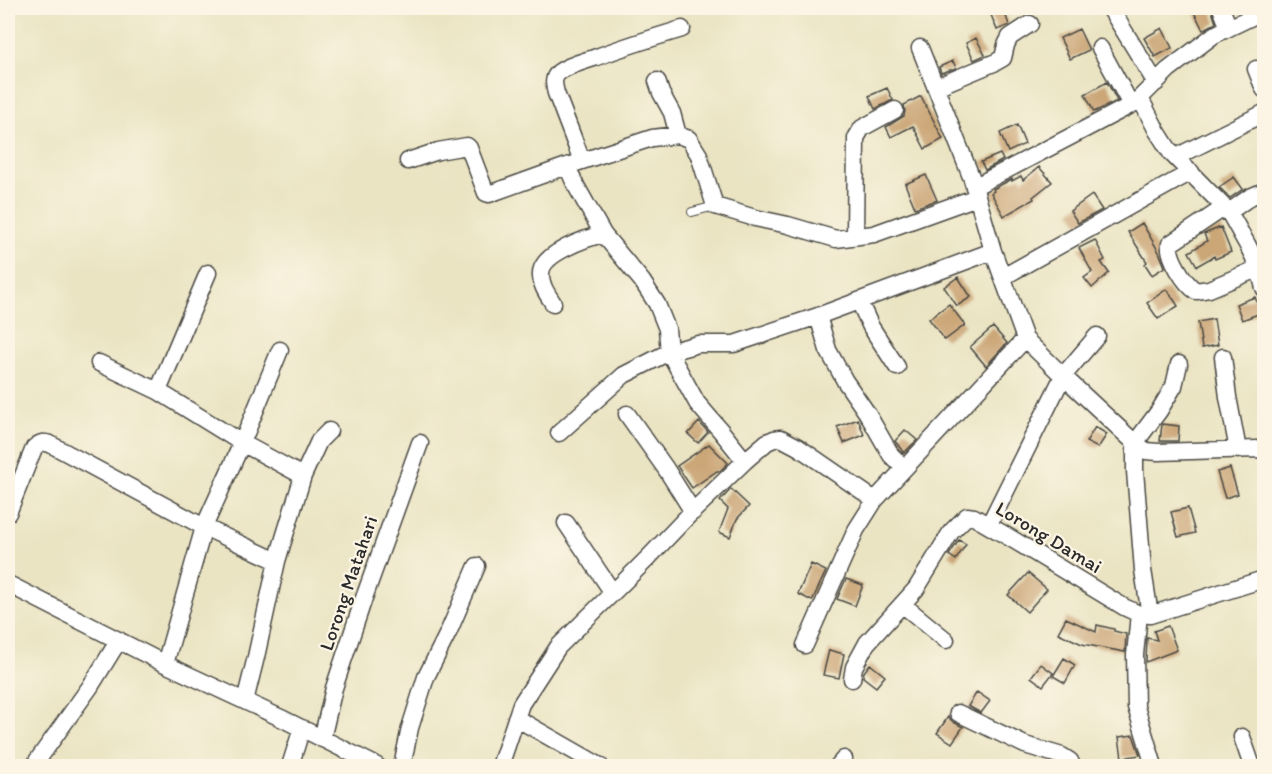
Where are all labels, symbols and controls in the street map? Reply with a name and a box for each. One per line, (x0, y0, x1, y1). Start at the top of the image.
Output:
street label: Lorong Damai (991, 496, 1107, 578)
street label: Lorong Matahari (314, 512, 382, 654)

